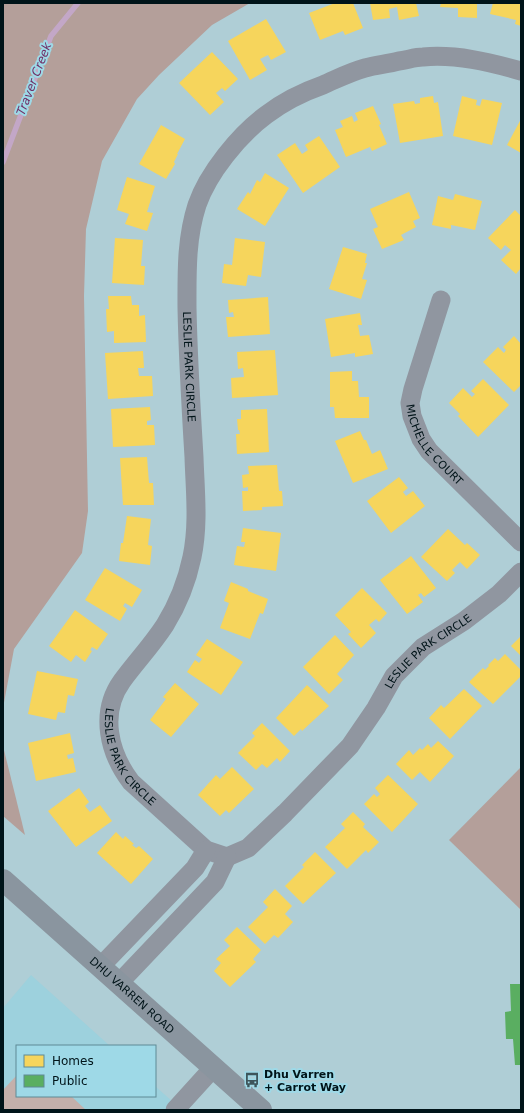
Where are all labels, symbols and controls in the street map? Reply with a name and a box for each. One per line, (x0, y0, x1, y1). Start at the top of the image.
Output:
water label: Traver Creek (14, 40, 55, 117)
street label: LESLIE PARK CIRCLE (180, 311, 198, 422)
street label: MICHELLE COURT (403, 403, 466, 488)
street label: LESLIE PARK CIRCLE (382, 611, 474, 691)
street label: LESLIE PARK CIRCLE (102, 707, 158, 808)
street label: DHU VARREN ROAD (87, 954, 177, 1037)
legend (16, 1045, 156, 1097)
text: Homes (52, 1054, 94, 1068)
place label: Dhu Varren + Carrot Way (264, 1068, 346, 1094)
bus stop icon: Dhu Varren + Carrot Way (243, 1071, 261, 1089)
text: Public (52, 1074, 88, 1088)

